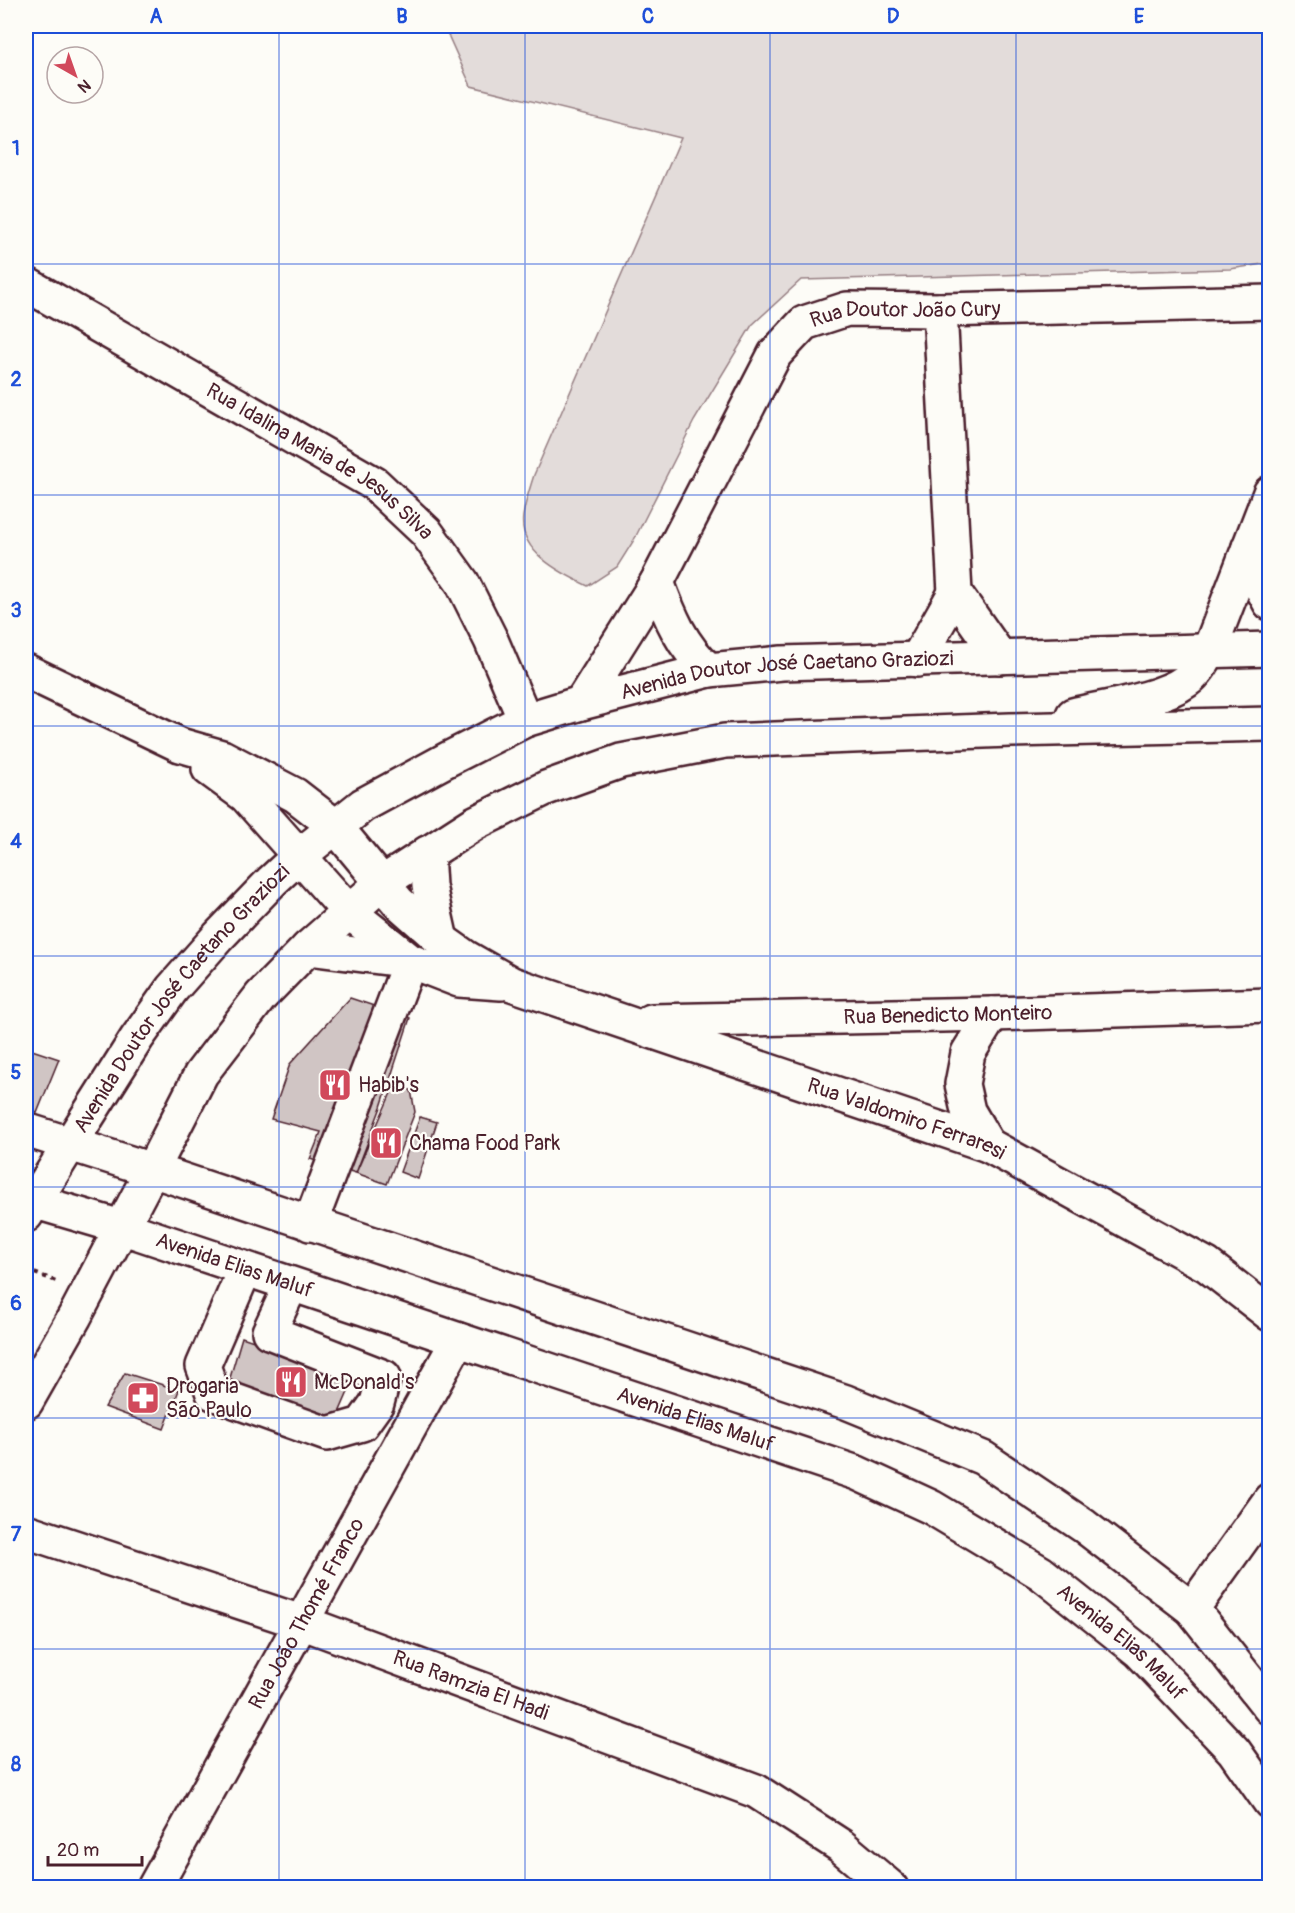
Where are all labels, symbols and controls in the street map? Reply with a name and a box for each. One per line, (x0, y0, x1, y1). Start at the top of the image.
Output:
text: A (150, 4, 163, 29)
text: B (396, 4, 408, 29)
text: C (642, 4, 654, 29)
text: D (887, 4, 900, 29)
text: E (1134, 4, 1145, 29)
north arrow (45, 45, 105, 105)
text: N (73, 75, 95, 97)
text: 1 (12, 136, 20, 161)
street label: Rua Doutor João Cury (806, 296, 1001, 334)
text: 2 (10, 367, 22, 392)
street label: Rua Idalina Maria de Jesus Silva (201, 377, 440, 545)
text: 3 (10, 598, 22, 623)
street label: Avenida Doutor José Caetano Graziozi (617, 645, 954, 706)
text: 4 (10, 829, 22, 854)
street label: Avenida Doutor José Caetano Graziozi (68, 858, 296, 1138)
street label: Rua Benedicto Monteiro (843, 999, 1053, 1031)
text: 5 (11, 1060, 22, 1085)
restaurant icon: Habib's (317, 1067, 353, 1103)
place label: Habib's (358, 1072, 420, 1099)
street label: Rua Valdomiro Ferraresi (804, 1072, 1011, 1166)
restaurant icon: Chama Food Park (368, 1125, 404, 1161)
place label: Chama Food Park (409, 1130, 561, 1157)
street label: Avenida Elias Maluf (152, 1227, 317, 1305)
text: 6 (10, 1291, 22, 1316)
restaurant icon: McDonald's (273, 1364, 309, 1400)
place label: McDonald's (314, 1369, 415, 1396)
place label: Drogaria São Paulo (166, 1373, 252, 1424)
pharmacy icon: Drogaria São Paulo (125, 1380, 161, 1416)
street label: Avenida Elias Maluf (613, 1381, 778, 1459)
street label: Rua João Thomé Franco (243, 1513, 371, 1714)
text: 7 (11, 1522, 22, 1547)
street label: Avenida Elias Maluf (1051, 1578, 1192, 1707)
street label: Rua Ramzia El Hadi (389, 1644, 553, 1727)
text: 8 (11, 1752, 21, 1777)
scale bar (48, 1829, 142, 1867)
text: 20 m (57, 1839, 99, 1862)

